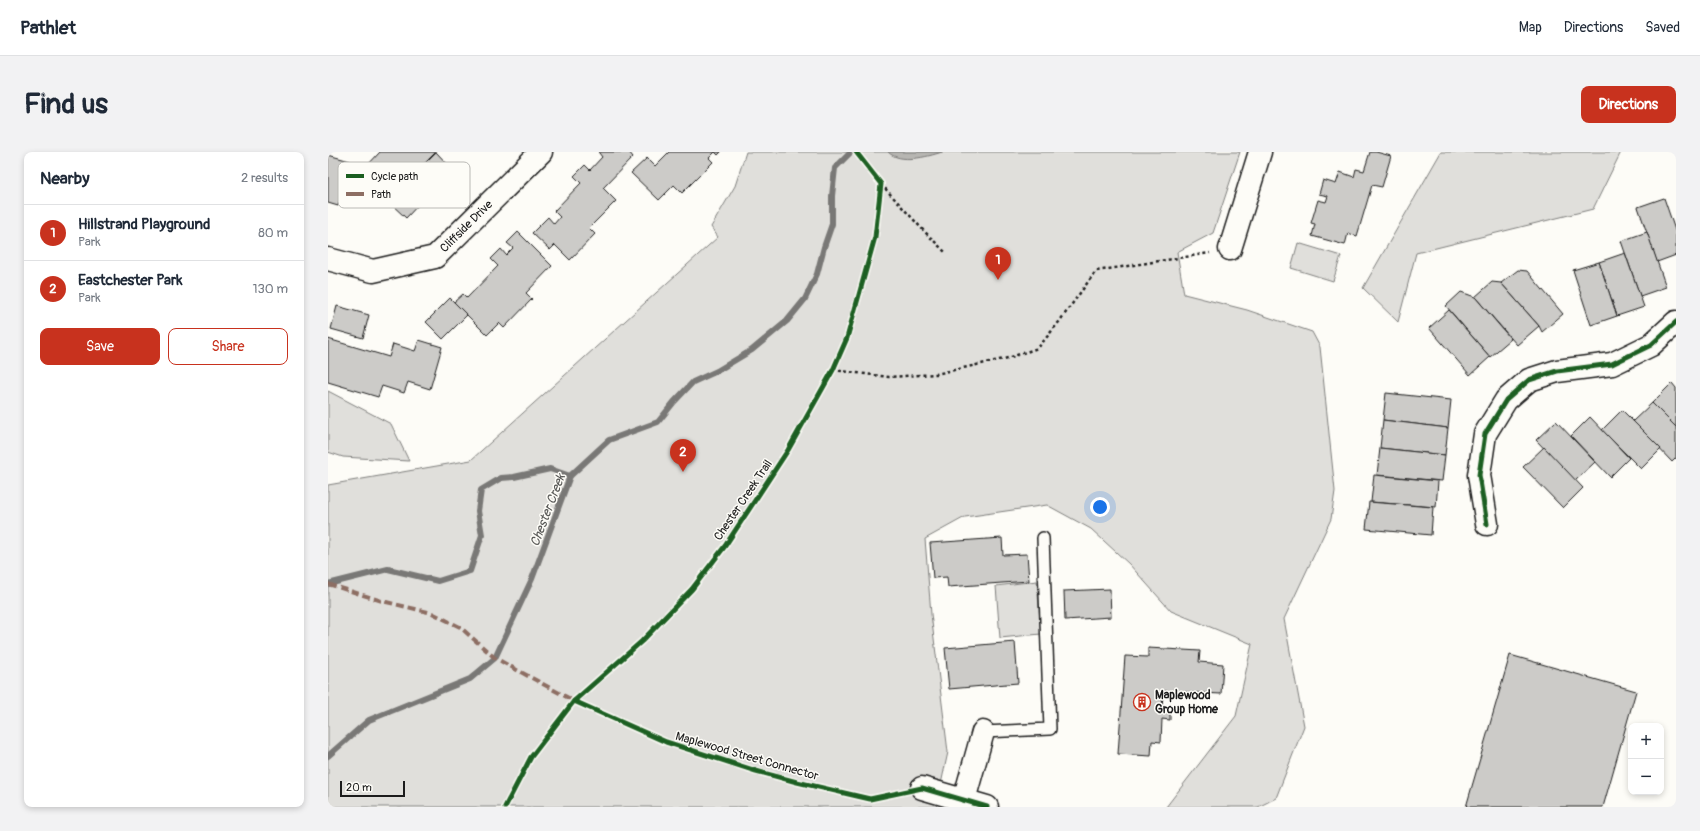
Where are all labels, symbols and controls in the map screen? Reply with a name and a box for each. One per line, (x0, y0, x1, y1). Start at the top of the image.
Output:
text: Pathlet (20, 16, 76, 40)
text: Map (1519, 19, 1542, 36)
text: Directions (1564, 19, 1623, 36)
text: Saved (1645, 19, 1680, 36)
button: Directions (1581, 86, 1676, 123)
text: Find us (24, 87, 108, 122)
legend (338, 162, 470, 208)
text: Nearby (40, 168, 89, 189)
text: 2 results (241, 170, 288, 186)
text: Cycle path (371, 170, 418, 183)
text: Path (371, 188, 391, 201)
street label: Cliffside Drive (437, 197, 496, 256)
text: Hillstrand Playground (78, 215, 210, 234)
text: 1 (50, 225, 56, 241)
text: 80 m (258, 225, 288, 241)
text: Park (78, 234, 101, 250)
pin: 1 (985, 247, 1011, 280)
text: Eastchester Park (78, 271, 183, 290)
text: 2 (49, 281, 57, 297)
text: 130 m (252, 281, 288, 297)
text: Park (78, 290, 101, 306)
button: Save (40, 328, 160, 365)
button: Share (168, 328, 288, 365)
pin: 2 (670, 439, 696, 472)
street label: Chester Creek Trail (711, 457, 776, 543)
water label: Chester Creek (527, 471, 570, 549)
your location (1090, 497, 1110, 517)
place label: Maplewood Group Home (1155, 688, 1219, 717)
building icon: Maplewood Group Home (1132, 692, 1152, 712)
map controls (1628, 723, 1664, 795)
button: + (1628, 723, 1664, 759)
street label: Maplewood Street Connector (674, 729, 821, 784)
button: − (1628, 759, 1664, 795)
scale bar (340, 779, 405, 798)
text: 20 m (346, 781, 372, 794)

